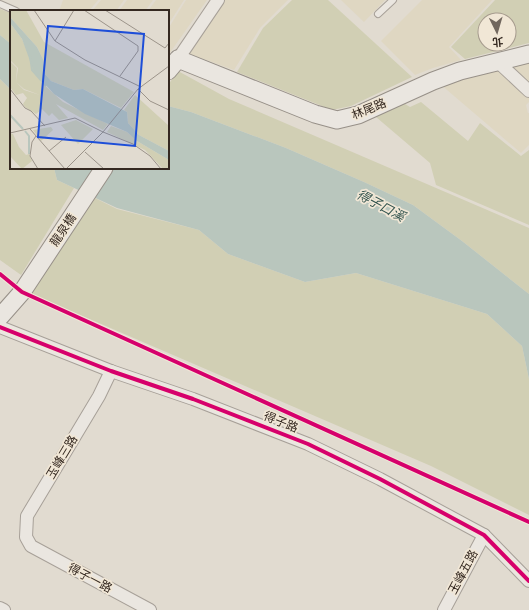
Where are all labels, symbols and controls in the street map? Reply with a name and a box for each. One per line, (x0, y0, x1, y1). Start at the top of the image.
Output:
inset map (10, 10, 169, 169)
north arrow (477, 12, 517, 52)
text: 北 (492, 35, 504, 49)
street label: 林尾路 (349, 95, 388, 122)
water label: 得子口溪 (354, 186, 409, 226)
street label: 龍泉橋 (46, 211, 79, 249)
street label: 得子路 (262, 408, 301, 435)
street label: 玉峰三路 (43, 432, 80, 481)
street label: 玉峰五路 (445, 547, 480, 596)
street label: 得子一路 (66, 560, 115, 595)

